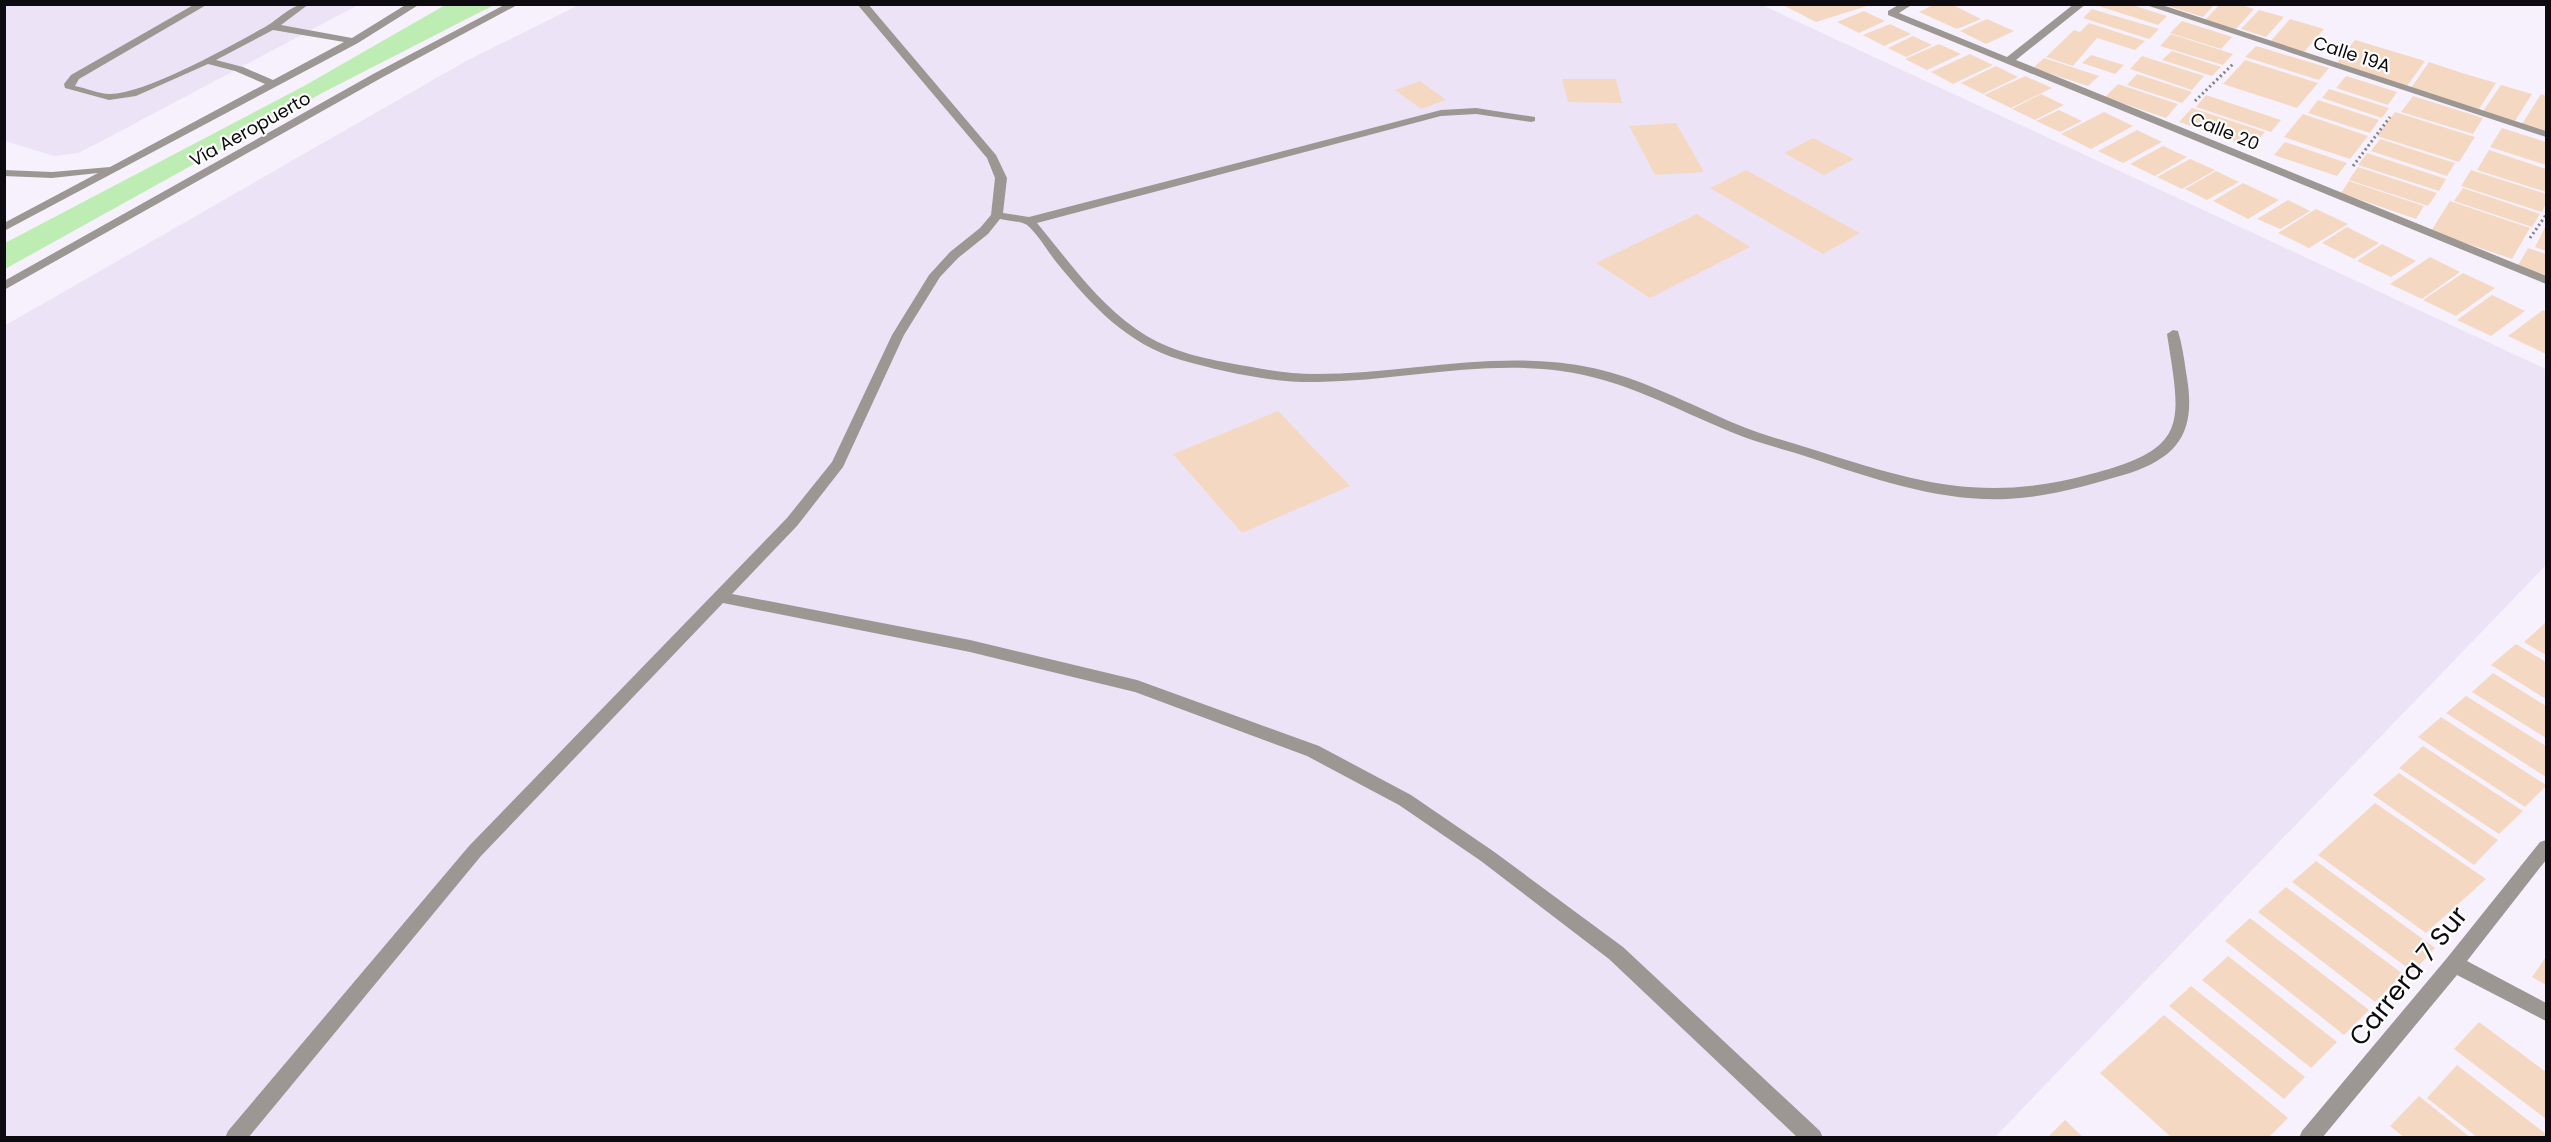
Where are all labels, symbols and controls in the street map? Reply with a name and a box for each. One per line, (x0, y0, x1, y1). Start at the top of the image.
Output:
street label: Calle 19A (2310, 30, 2394, 78)
street label: Vía Aeropuerto (185, 85, 315, 173)
street label: Calle 20 (2187, 106, 2263, 156)
street label: Carrera 7 Sur (2340, 899, 2476, 1053)

